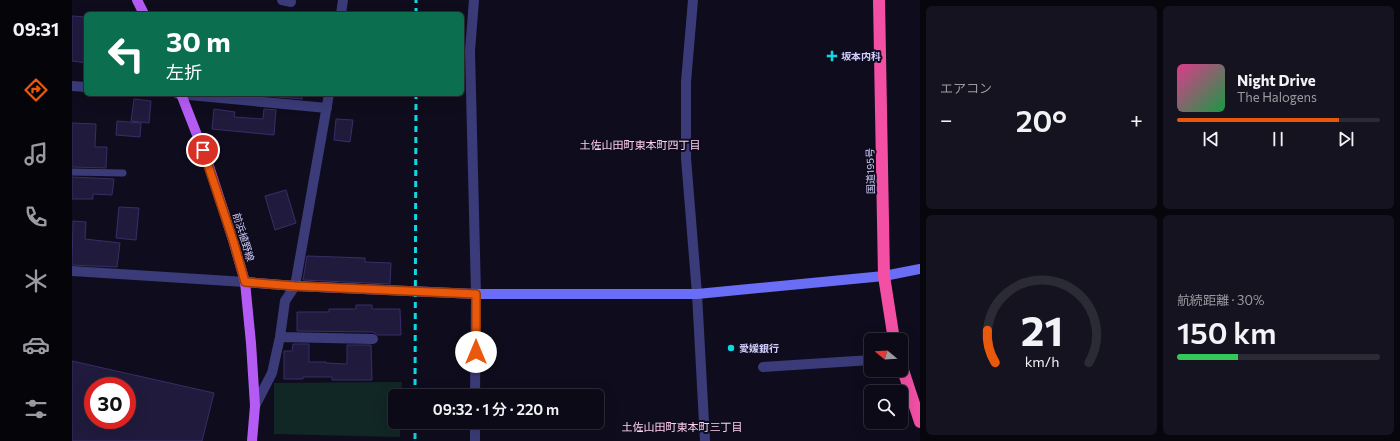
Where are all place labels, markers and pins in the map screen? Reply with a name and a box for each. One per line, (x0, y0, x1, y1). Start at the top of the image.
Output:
marker: 坂本内科 (826, 50, 838, 62)
place label: 坂本内科 (841, 50, 881, 62)
pin (186, 133, 220, 167)
place label: 愛媛銀行 (739, 342, 779, 354)
marker: 愛媛銀行 (726, 343, 736, 353)

